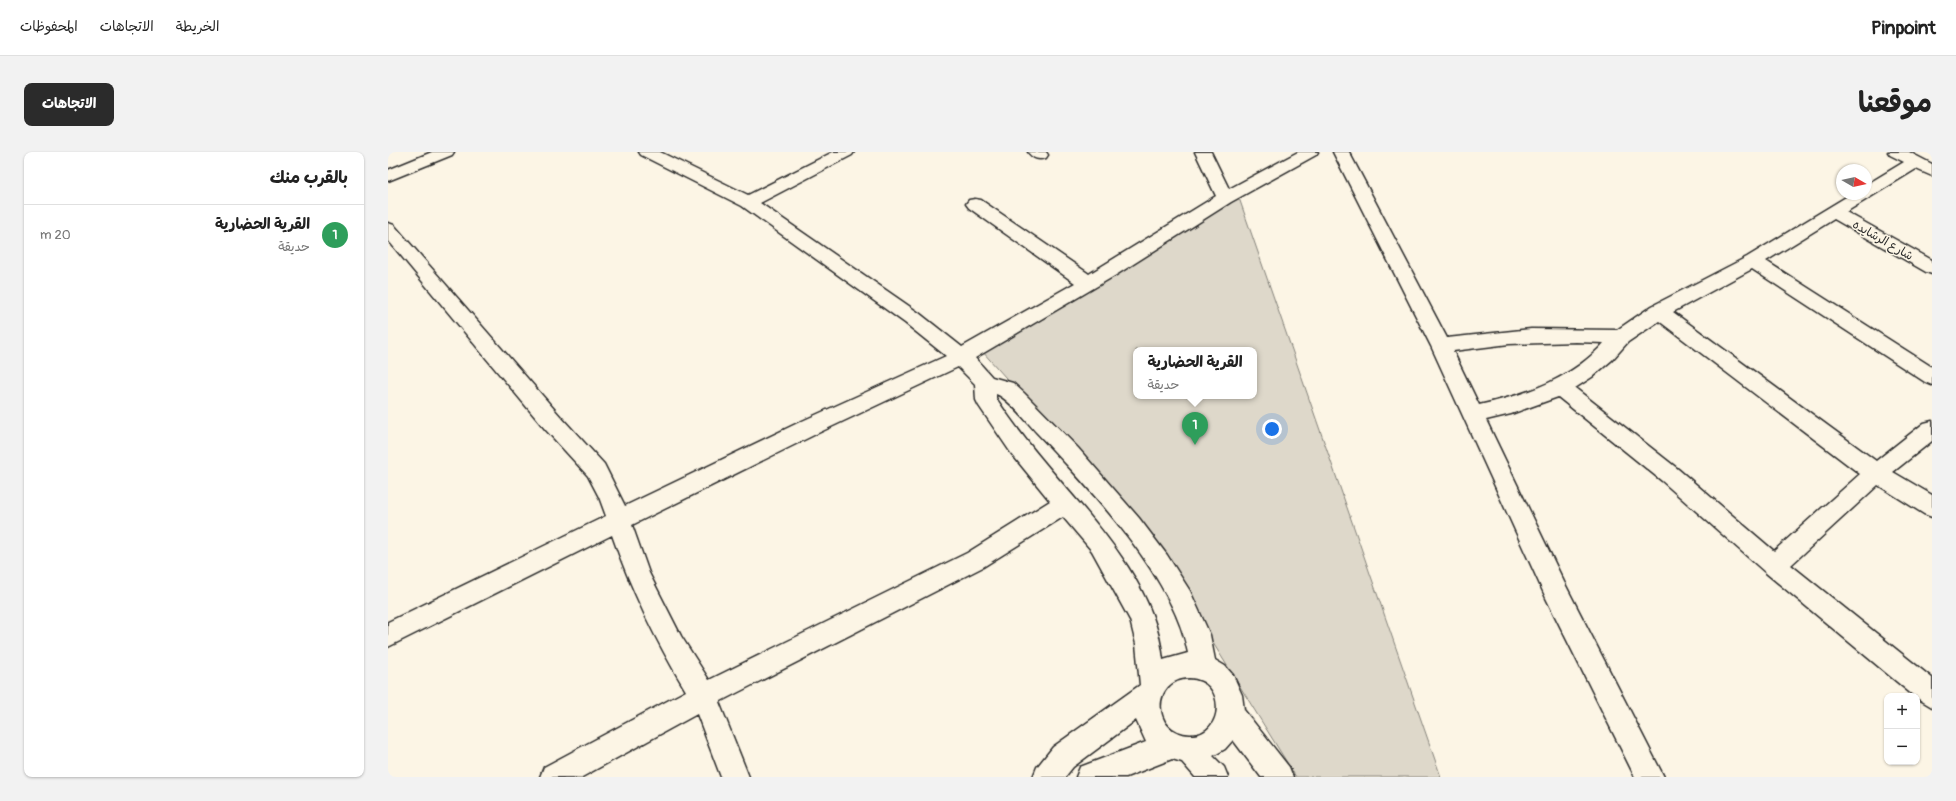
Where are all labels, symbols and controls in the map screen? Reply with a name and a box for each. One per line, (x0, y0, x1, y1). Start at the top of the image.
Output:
text: Pinpoint (1871, 16, 1936, 40)
text: المحفوظات (20, 18, 78, 35)
text: الاتجاهات (100, 18, 154, 35)
text: الخريطة (176, 18, 219, 35)
button: الاتجاهات (24, 83, 114, 126)
text: موقعنا (1858, 86, 1932, 121)
north arrow (1836, 164, 1872, 200)
text: بالقرب منك (270, 167, 348, 188)
text: القرية الحضارية (215, 215, 310, 234)
street label: شارع الرشايده (1849, 217, 1916, 265)
text: 20 m (40, 227, 71, 243)
text: 1 (332, 227, 338, 243)
text: حديقة (278, 239, 310, 255)
popup (1133, 347, 1257, 399)
text: القرية الحضارية (1148, 353, 1243, 372)
text: حديقة (1148, 377, 1179, 393)
pin: 1 (1182, 412, 1208, 445)
your location (1262, 419, 1282, 439)
map controls (1884, 693, 1920, 765)
button: + (1884, 693, 1920, 729)
button: − (1884, 729, 1920, 765)

